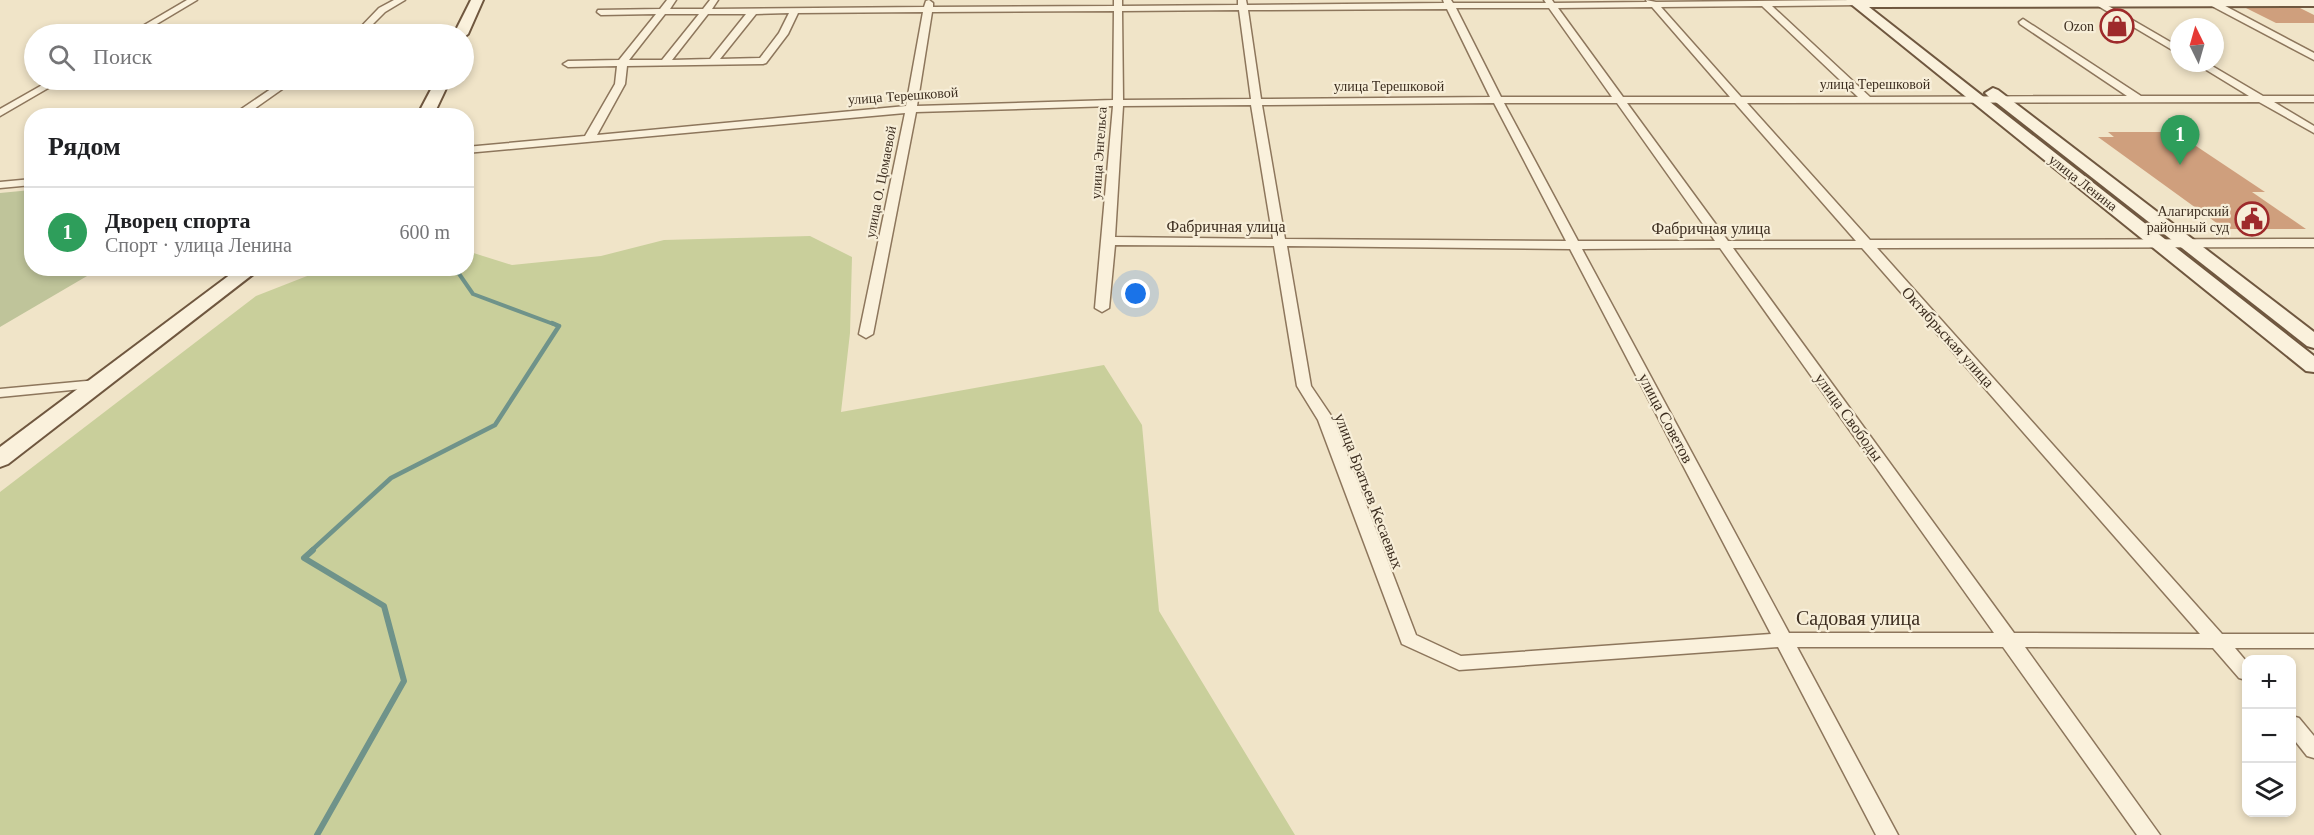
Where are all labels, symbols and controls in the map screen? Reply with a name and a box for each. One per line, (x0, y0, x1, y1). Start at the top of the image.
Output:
shop icon: Ozon (2099, 8, 2135, 44)
north arrow (2170, 18, 2224, 72)
place label: Ozon (2064, 19, 2094, 34)
search box (24, 24, 474, 90)
icon: search (45, 41, 78, 74)
text: Поиск (93, 44, 152, 69)
street label: улица Терешковой (1820, 77, 1931, 92)
street label: улица Терешковой (1334, 79, 1445, 94)
street label: улица Терешковой (847, 85, 959, 107)
street label: улица Энгельса (1088, 106, 1110, 200)
pin: 1 (2160, 116, 2200, 165)
street label: улица О. Цомаевой (863, 124, 899, 239)
text: Рядом (48, 132, 121, 161)
street label: улица Ленина (2046, 152, 2121, 215)
public building icon: Алагирский районный суд (2234, 201, 2270, 237)
place label: Алагирский районный суд (2147, 204, 2230, 235)
text: Дворец спорта (105, 208, 251, 233)
street label: Фабричная улица (1166, 218, 1286, 236)
street label: Фабричная улица (1651, 220, 1771, 238)
text: 1 (63, 221, 73, 243)
text: 600 m (399, 221, 450, 243)
text: Спорт · улица Ленина (105, 234, 292, 256)
your location (1121, 279, 1150, 308)
street label: Октябрьская улица (1898, 283, 1998, 391)
street label: улица Советов (1634, 370, 1697, 467)
street label: улица Свободы (1811, 370, 1887, 465)
street label: улица Братьев Кесаевых (1330, 411, 1407, 572)
street label: Садовая улица (1796, 607, 1920, 630)
map controls (2242, 655, 2296, 817)
button: + (2242, 655, 2296, 709)
button: − (2242, 709, 2296, 763)
button: layers (2242, 763, 2296, 817)

